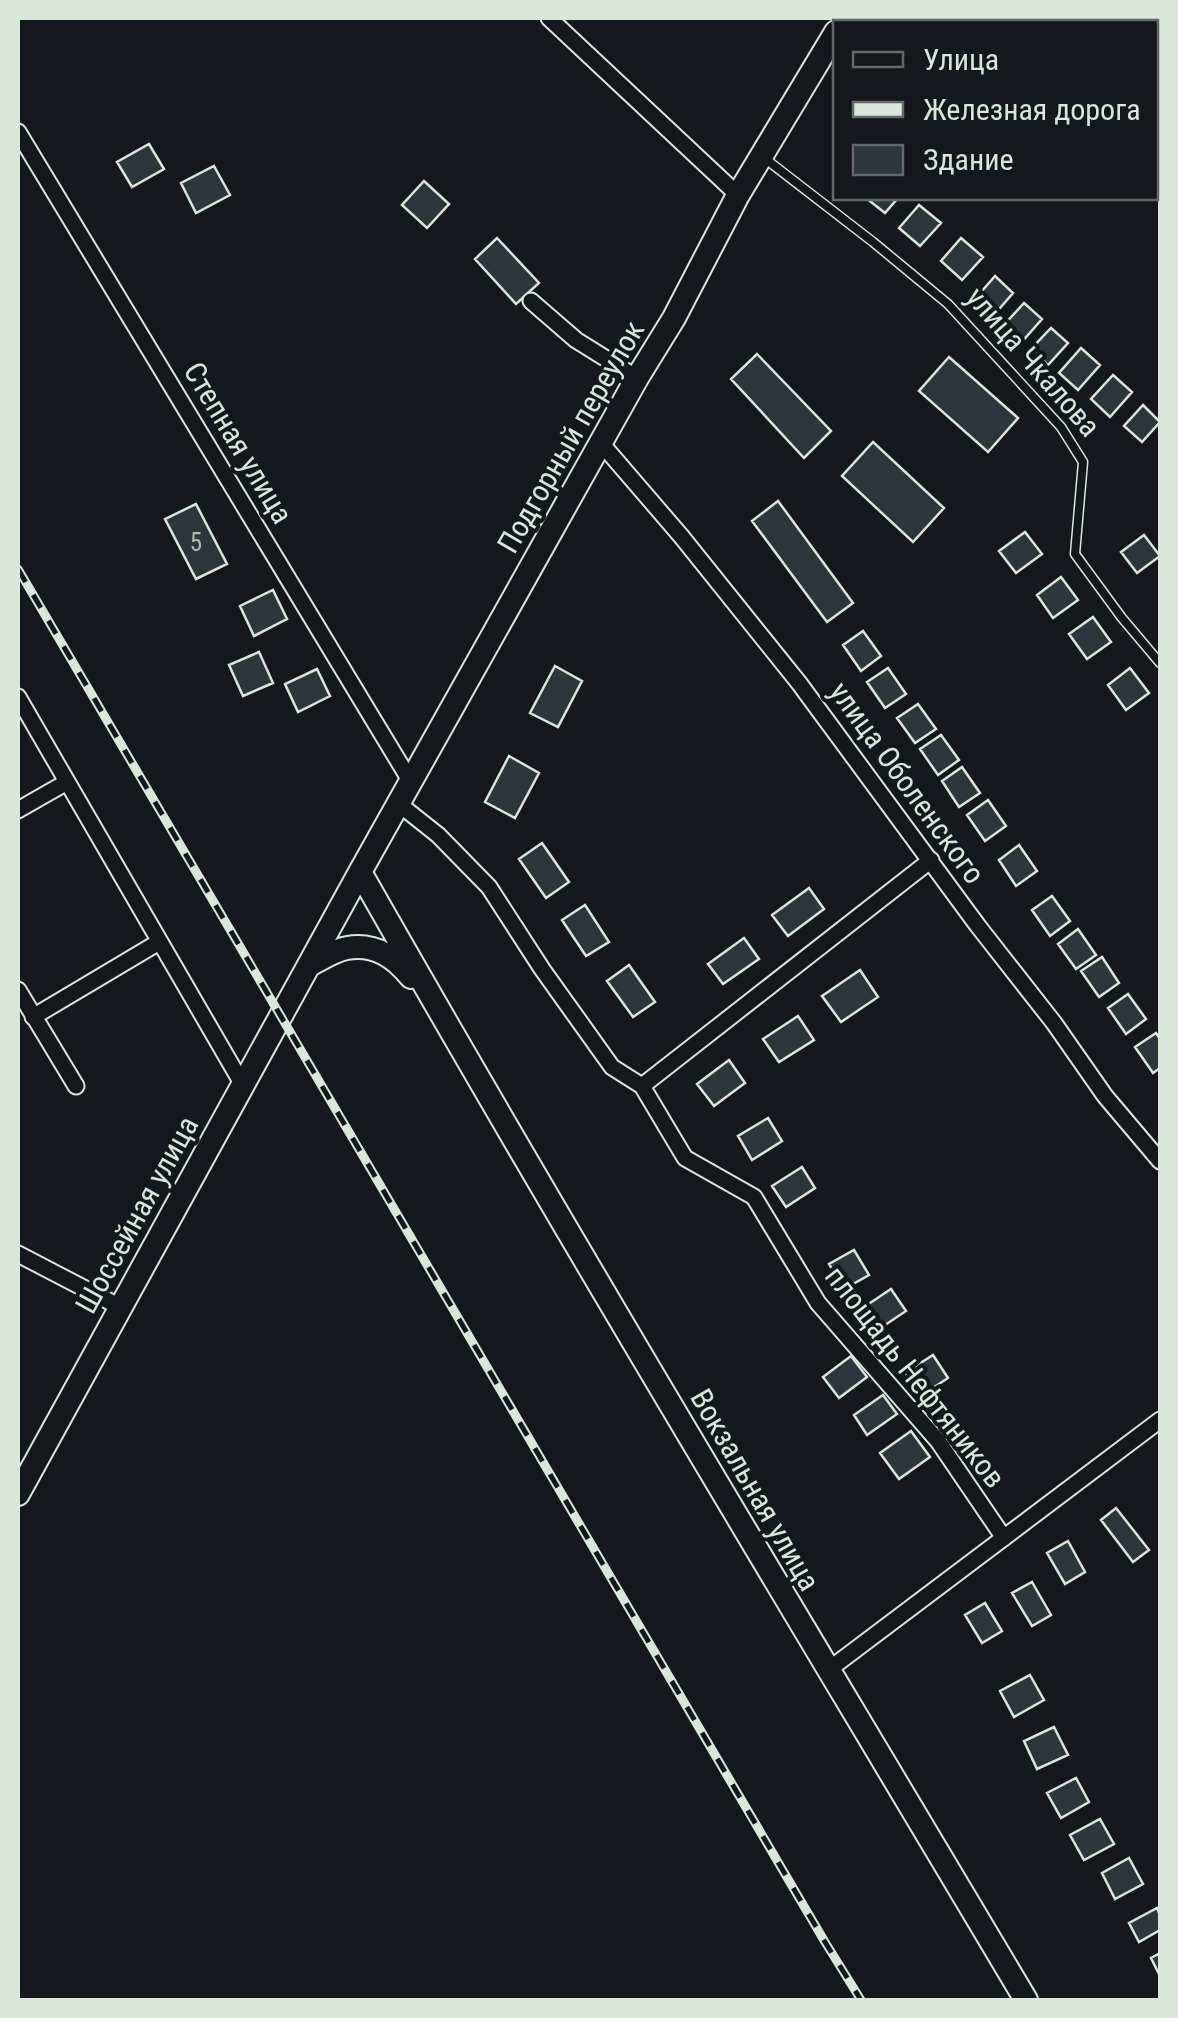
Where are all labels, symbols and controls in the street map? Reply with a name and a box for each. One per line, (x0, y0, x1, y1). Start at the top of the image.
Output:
legend (833, 20, 1158, 200)
text: Улица (923, 42, 999, 77)
text: Железная дорога (923, 92, 1141, 127)
text: Здание (923, 142, 1014, 177)
street label: улица Чкалова (959, 280, 1108, 443)
street label: Подгорный переулок (490, 315, 651, 559)
street label: Степная улица (177, 356, 300, 530)
house number: 5 (190, 528, 202, 557)
street label: улица Оболенского (823, 675, 992, 890)
street label: Шоссейная улица (68, 1110, 205, 1320)
street label: площадь Нефтяников (818, 1259, 1013, 1494)
street label: Вокзальная улица (684, 1383, 827, 1597)

